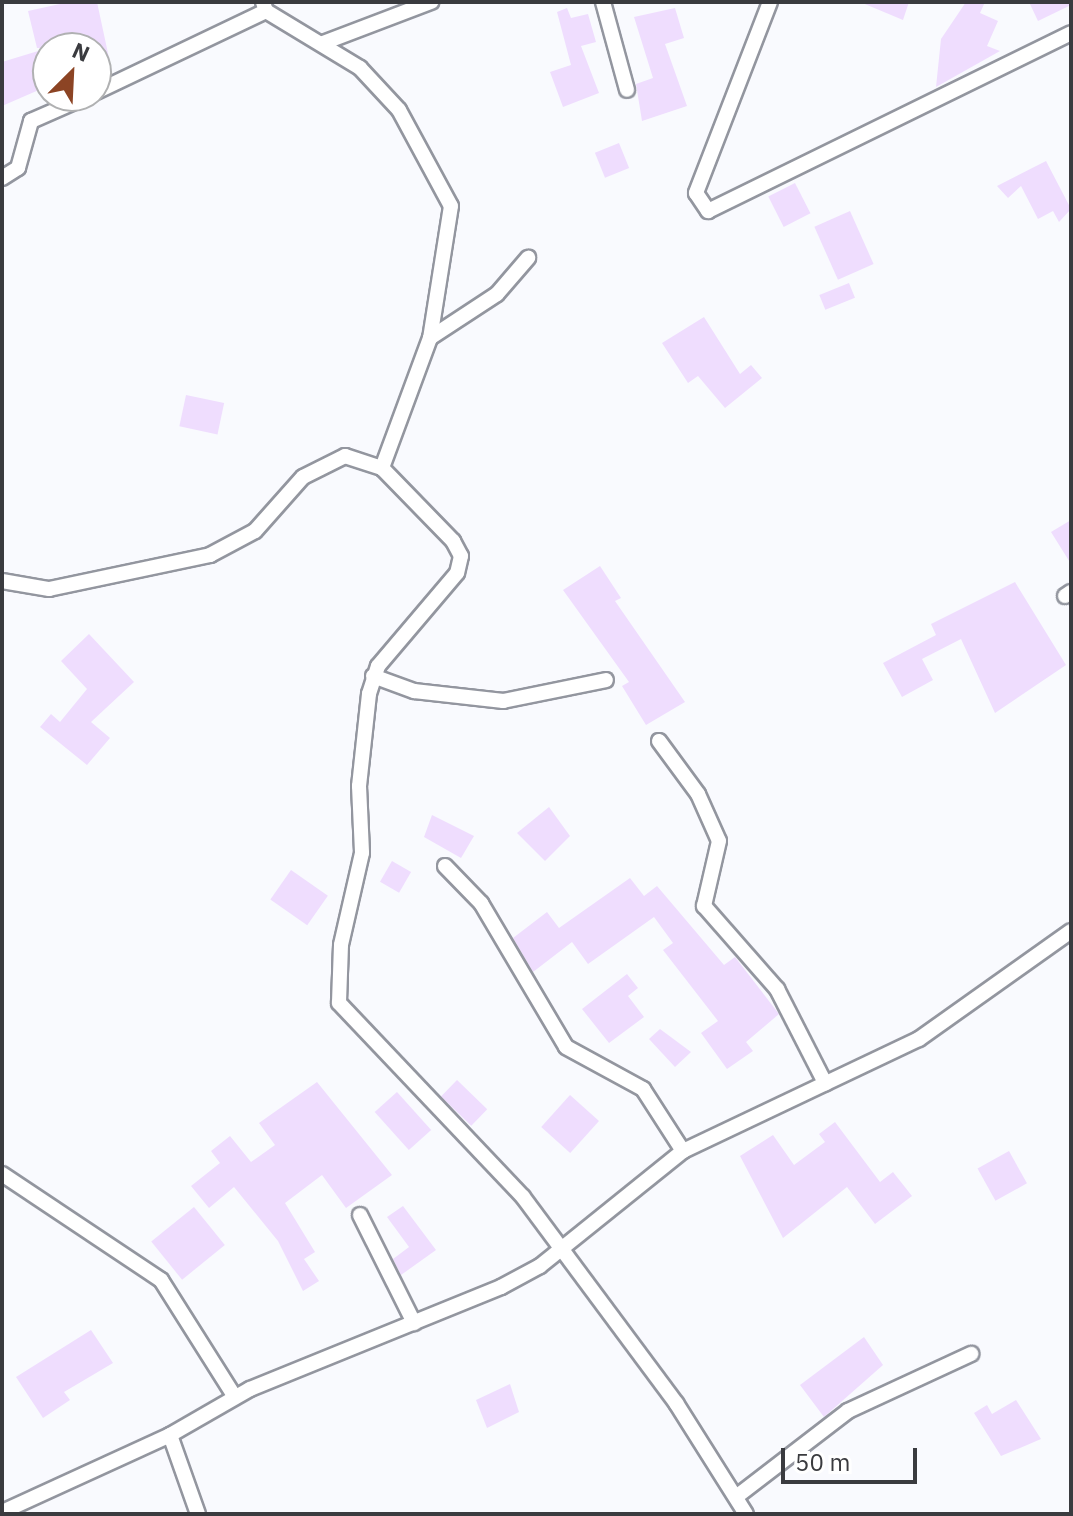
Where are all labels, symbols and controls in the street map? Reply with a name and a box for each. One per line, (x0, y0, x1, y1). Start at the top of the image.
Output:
north arrow (32, 32, 112, 112)
text: N (68, 35, 94, 68)
scale bar (785, 1432, 921, 1482)
text: 50 m (795, 1446, 850, 1478)

